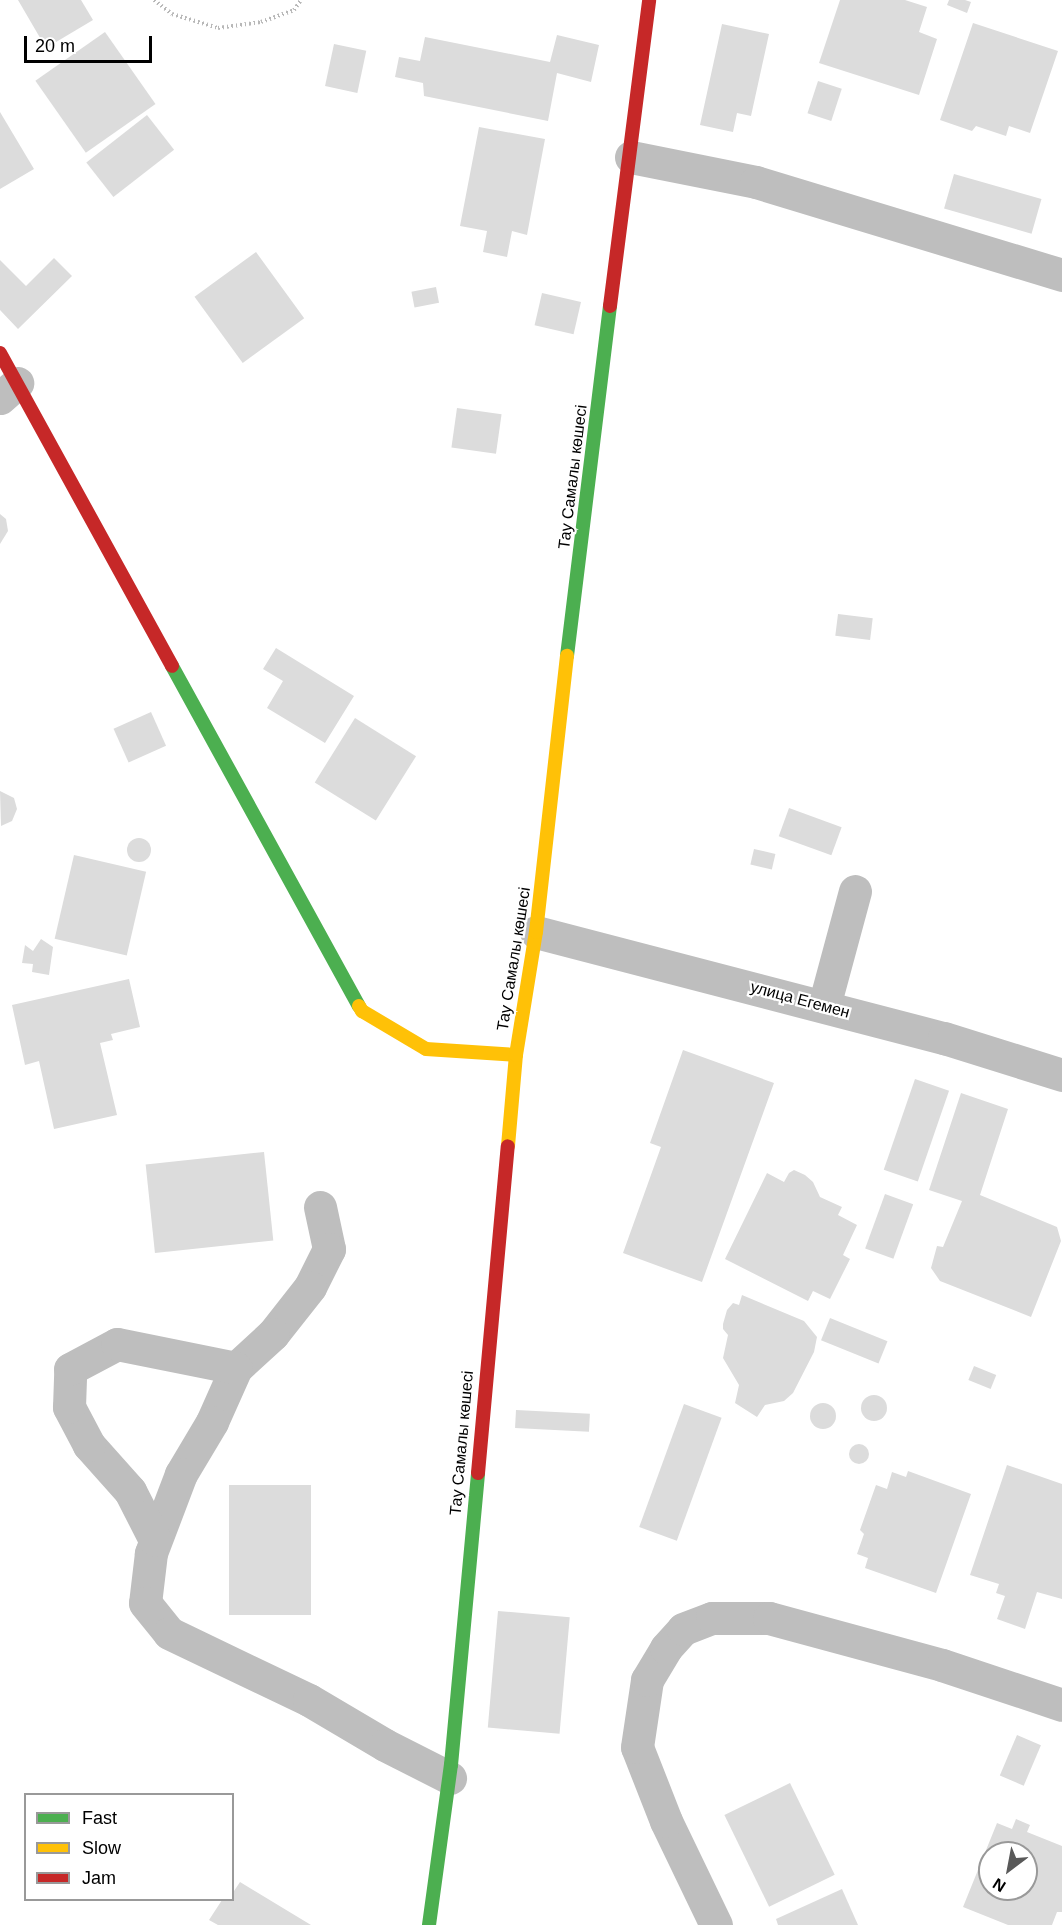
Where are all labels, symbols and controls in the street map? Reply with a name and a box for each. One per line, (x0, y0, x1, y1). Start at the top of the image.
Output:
scale bar (27, 24, 154, 62)
text: 20 m (35, 36, 75, 56)
street label: Тау Самалы көшесі (555, 404, 591, 550)
street label: Тау Самалы көшесі (493, 886, 535, 1032)
street label: улица Егемен (748, 977, 852, 1023)
street label: Тау Самалы көшесі (446, 1370, 478, 1516)
legend (24, 1793, 234, 1901)
text: Fast (82, 1808, 117, 1828)
text: Slow (82, 1838, 121, 1858)
north arrow (978, 1841, 1038, 1901)
text: Jam (82, 1868, 116, 1888)
text: N (990, 1875, 1009, 1895)

